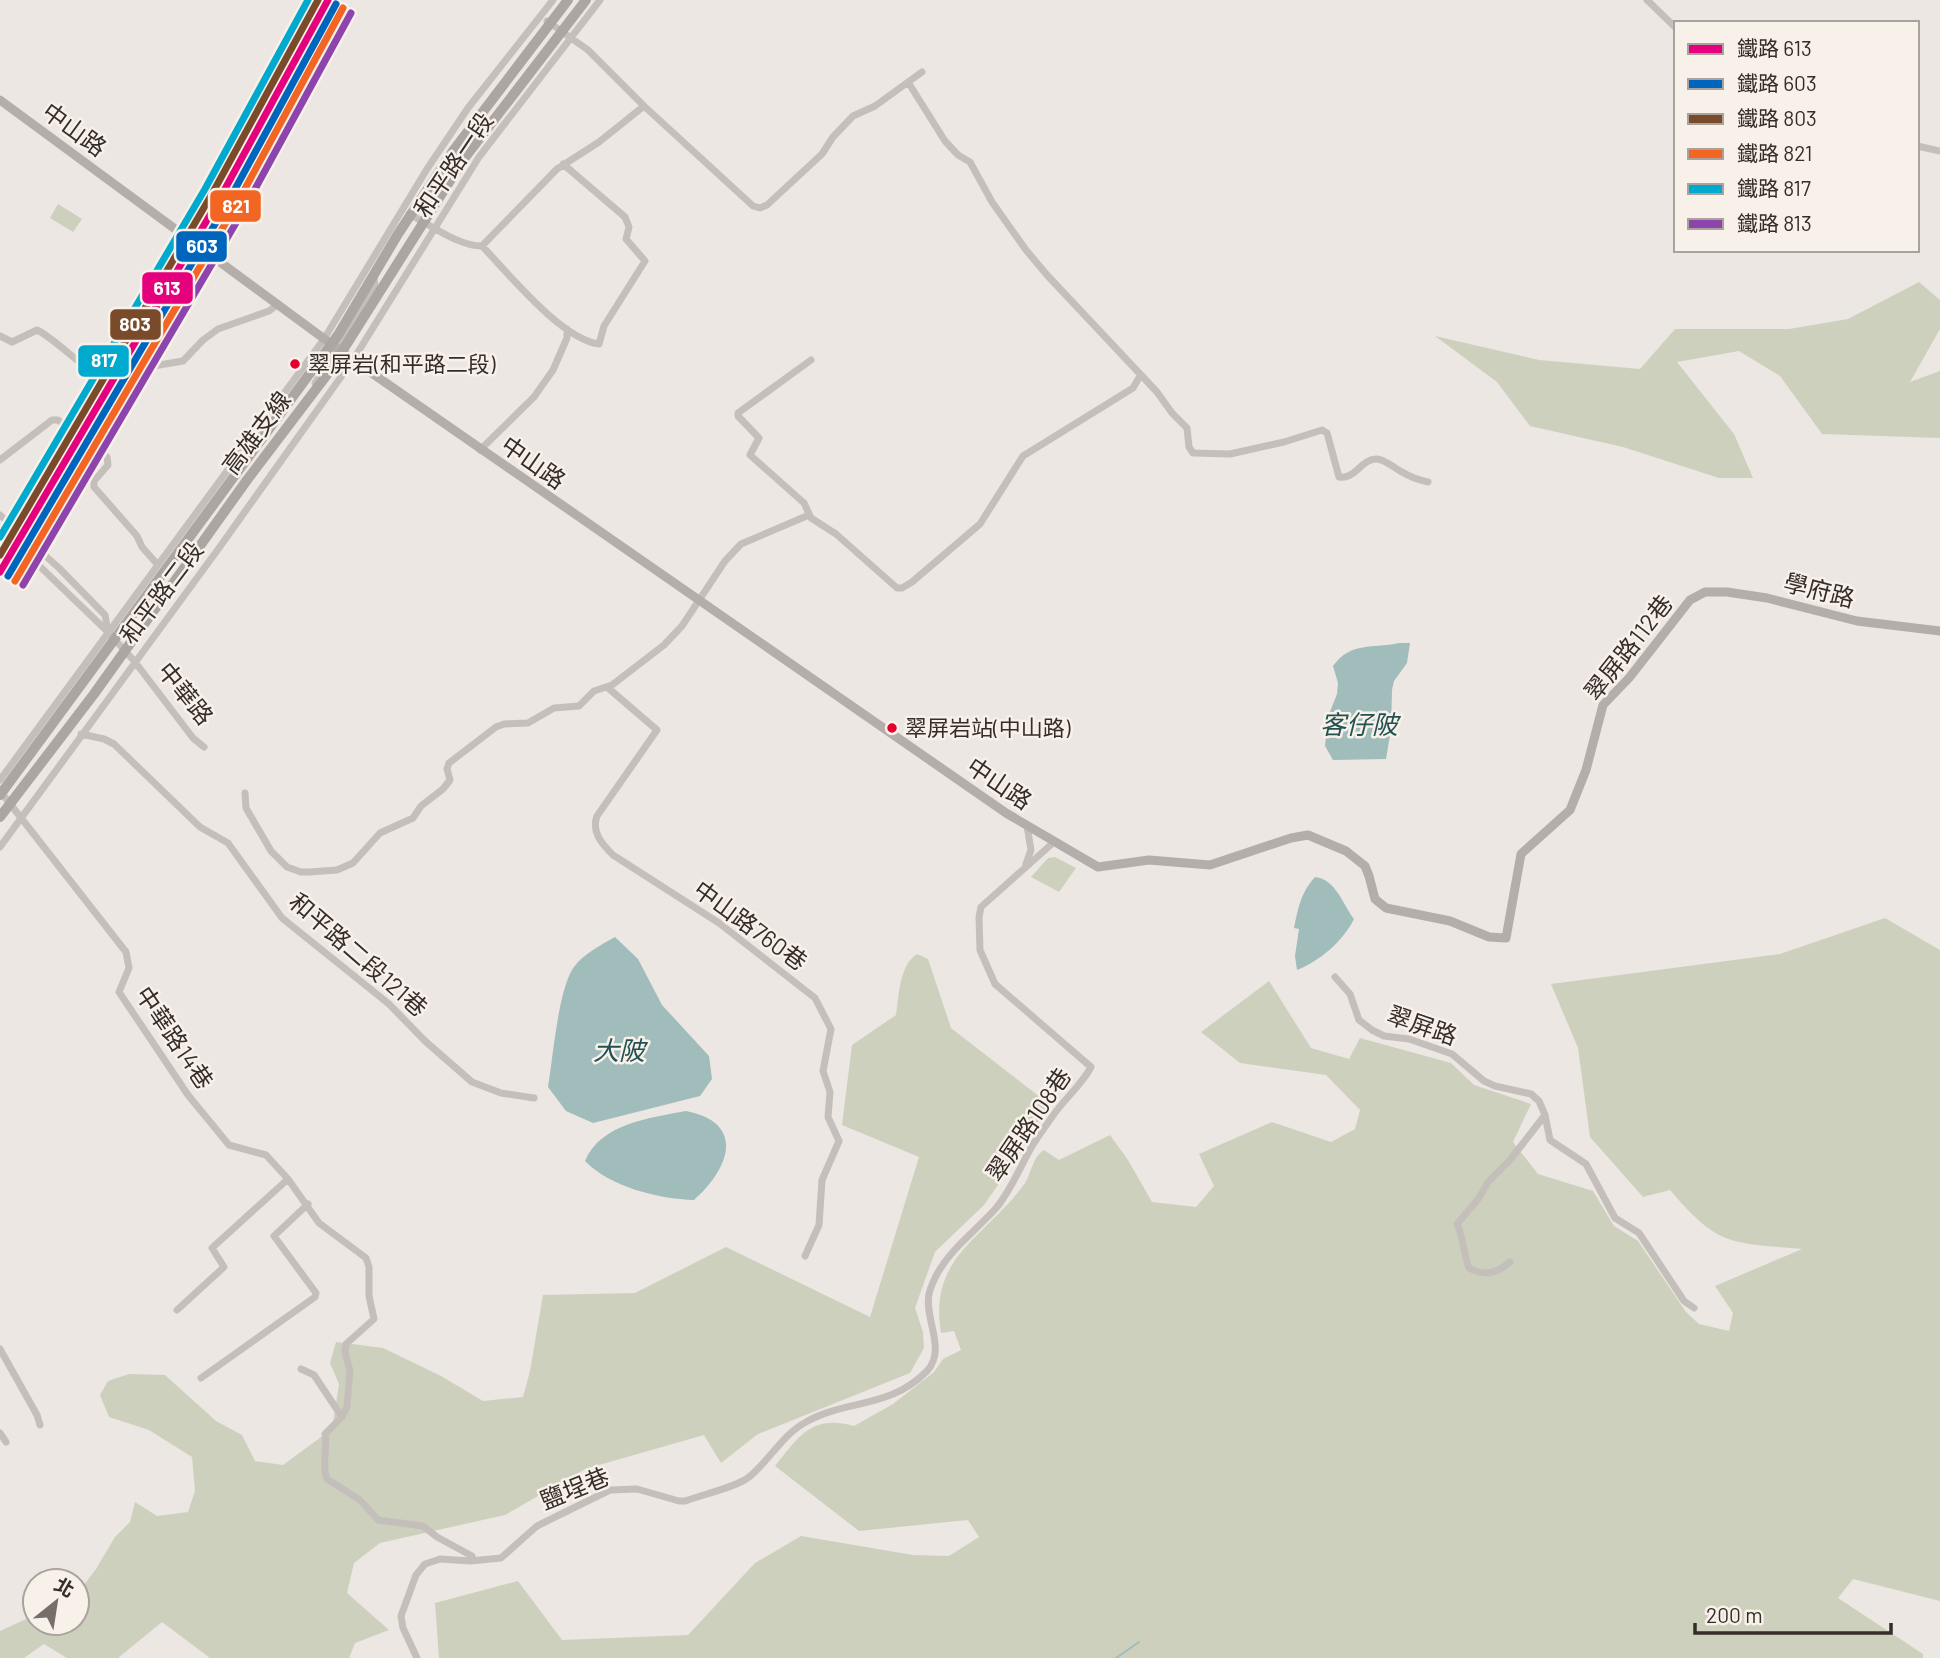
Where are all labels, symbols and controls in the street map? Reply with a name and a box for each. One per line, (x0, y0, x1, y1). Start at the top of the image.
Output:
legend (1674, 21, 1919, 252)
text: 鐵路 613 (1737, 35, 1812, 60)
text: 鐵路 603 (1737, 70, 1817, 95)
street label: 中山路 (37, 96, 113, 162)
text: 鐵路 803 (1737, 105, 1817, 130)
street label: 和平路一段 (407, 106, 498, 222)
text: 鐵路 821 (1737, 140, 1812, 165)
text: 鐵路 817 (1737, 175, 1811, 200)
line badge: 821 (209, 189, 262, 223)
text: 821 (222, 194, 250, 217)
text: 鐵路 813 (1737, 210, 1812, 235)
line badge: 603 (175, 230, 228, 263)
text: 603 (186, 234, 218, 257)
line badge: 613 (141, 271, 194, 305)
text: 613 (153, 276, 181, 299)
line badge: 803 (109, 308, 162, 341)
text: 803 (119, 312, 151, 335)
line badge: 817 (77, 344, 130, 378)
text: 817 (91, 348, 118, 371)
place label: 翠屏岩(和平路二段) (308, 350, 496, 376)
marker: 翠屏岩(和平路二段) (288, 357, 302, 371)
street label: 高雄支線 (215, 385, 296, 479)
street label: 中山路 (496, 429, 572, 494)
street label: 和平路二段 (113, 535, 208, 649)
street label: 學府路 (1781, 567, 1858, 612)
street label: 翠屏路112巷 (1578, 589, 1678, 706)
street label: 中華路 (152, 656, 220, 730)
water label: 客仔陂 (1320, 708, 1402, 739)
place label: 翠屏岩站(中山路) (905, 714, 1071, 740)
marker: 翠屏岩站(中山路) (885, 721, 899, 735)
street label: 中山路 (962, 751, 1038, 815)
street label: 中山路760巷 (688, 874, 813, 976)
street label: 和平路二段121巷 (284, 886, 434, 1022)
street label: 中華路14巷 (130, 980, 220, 1094)
street label: 翠屏路 (1384, 999, 1461, 1050)
water label: 大陂 (593, 1034, 649, 1065)
street label: 翠屏路108巷 (979, 1062, 1076, 1186)
street label: 鹽埕巷 (536, 1461, 613, 1515)
north arrow (21, 1567, 91, 1637)
text: 北 (51, 1572, 79, 1602)
scale bar (1695, 1592, 1891, 1636)
text: 200 m (1706, 1602, 1763, 1627)

